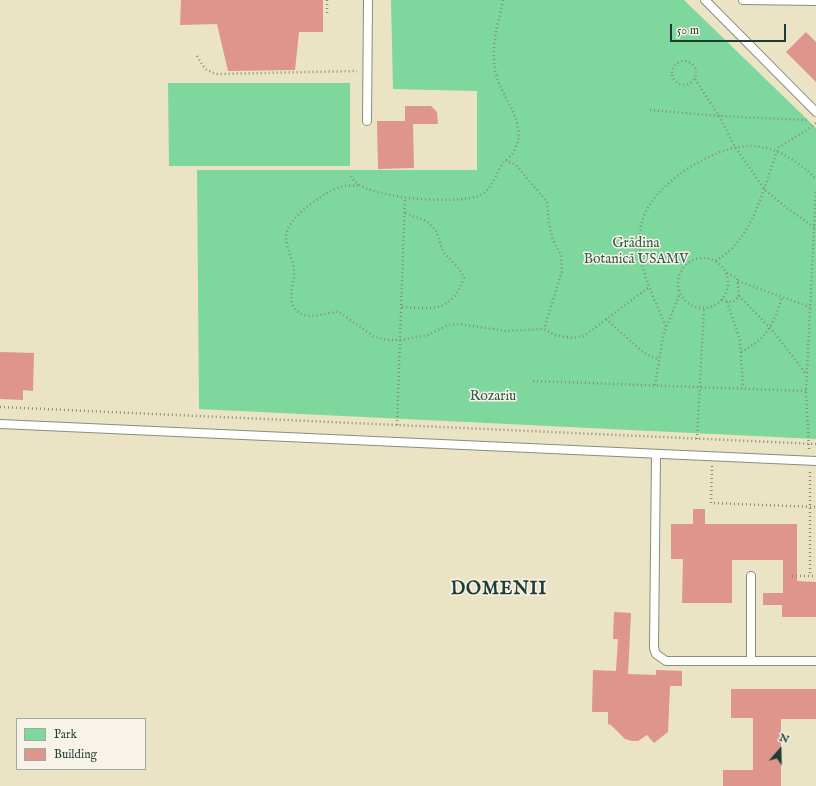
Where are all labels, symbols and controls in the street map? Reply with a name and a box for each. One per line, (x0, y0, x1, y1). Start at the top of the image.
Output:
scale bar (672, 16, 788, 42)
text: 50 m (677, 23, 699, 38)
park label: Grădina Botanică USAMV (584, 236, 688, 268)
park label: Rozariu (470, 389, 516, 405)
district label: DOMENII (451, 579, 547, 601)
legend (16, 718, 146, 770)
text: Park (54, 727, 77, 742)
north arrow (760, 730, 800, 770)
text: N (777, 731, 791, 747)
text: Building (54, 747, 97, 762)

